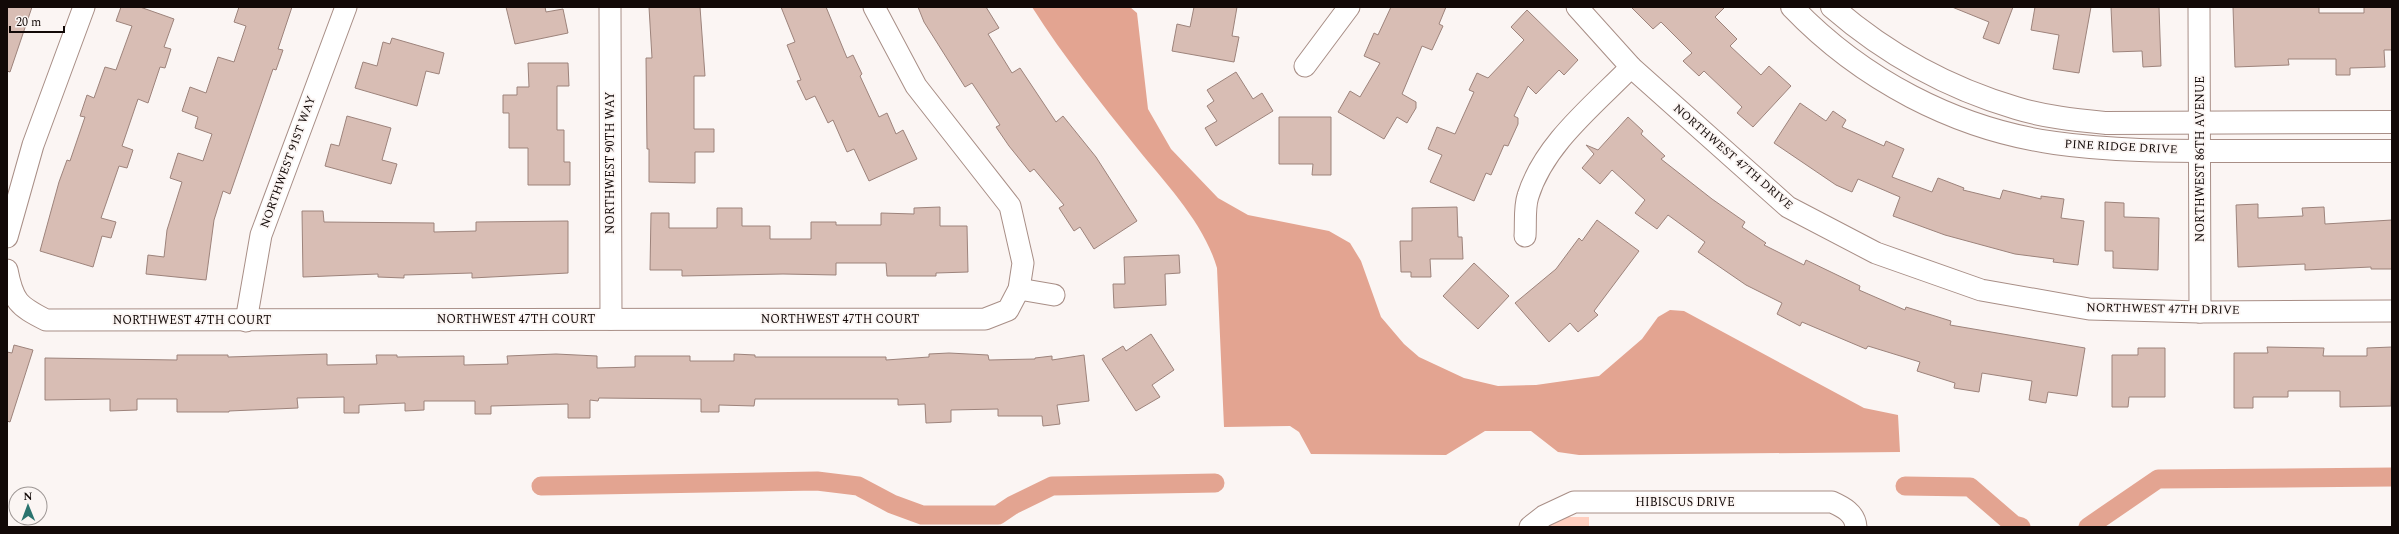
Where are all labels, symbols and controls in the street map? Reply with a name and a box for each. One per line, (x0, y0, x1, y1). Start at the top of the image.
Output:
scale bar (10, 8, 64, 34)
text: 20 m (16, 13, 41, 32)
street label: NORTHWEST 86TH AVENUE (2191, 76, 2210, 242)
street label: NORTHWEST 90TH WAY (601, 91, 620, 234)
street label: NORTHWEST 91ST WAY (255, 93, 321, 231)
street label: NORTHWEST 47TH DRIVE (1669, 100, 1797, 214)
street label: PINE RIDGE DRIVE (2064, 135, 2178, 159)
street label: NORTHWEST 47TH DRIVE (2086, 298, 2240, 320)
street label: NORTHWEST 47TH COURT (437, 310, 595, 329)
street label: NORTHWEST 47TH COURT (761, 310, 919, 329)
street label: NORTHWEST 47TH COURT (113, 311, 271, 330)
north arrow (8, 486, 48, 526)
text: N (23, 488, 32, 505)
street label: HIBISCUS DRIVE (1635, 493, 1735, 512)

